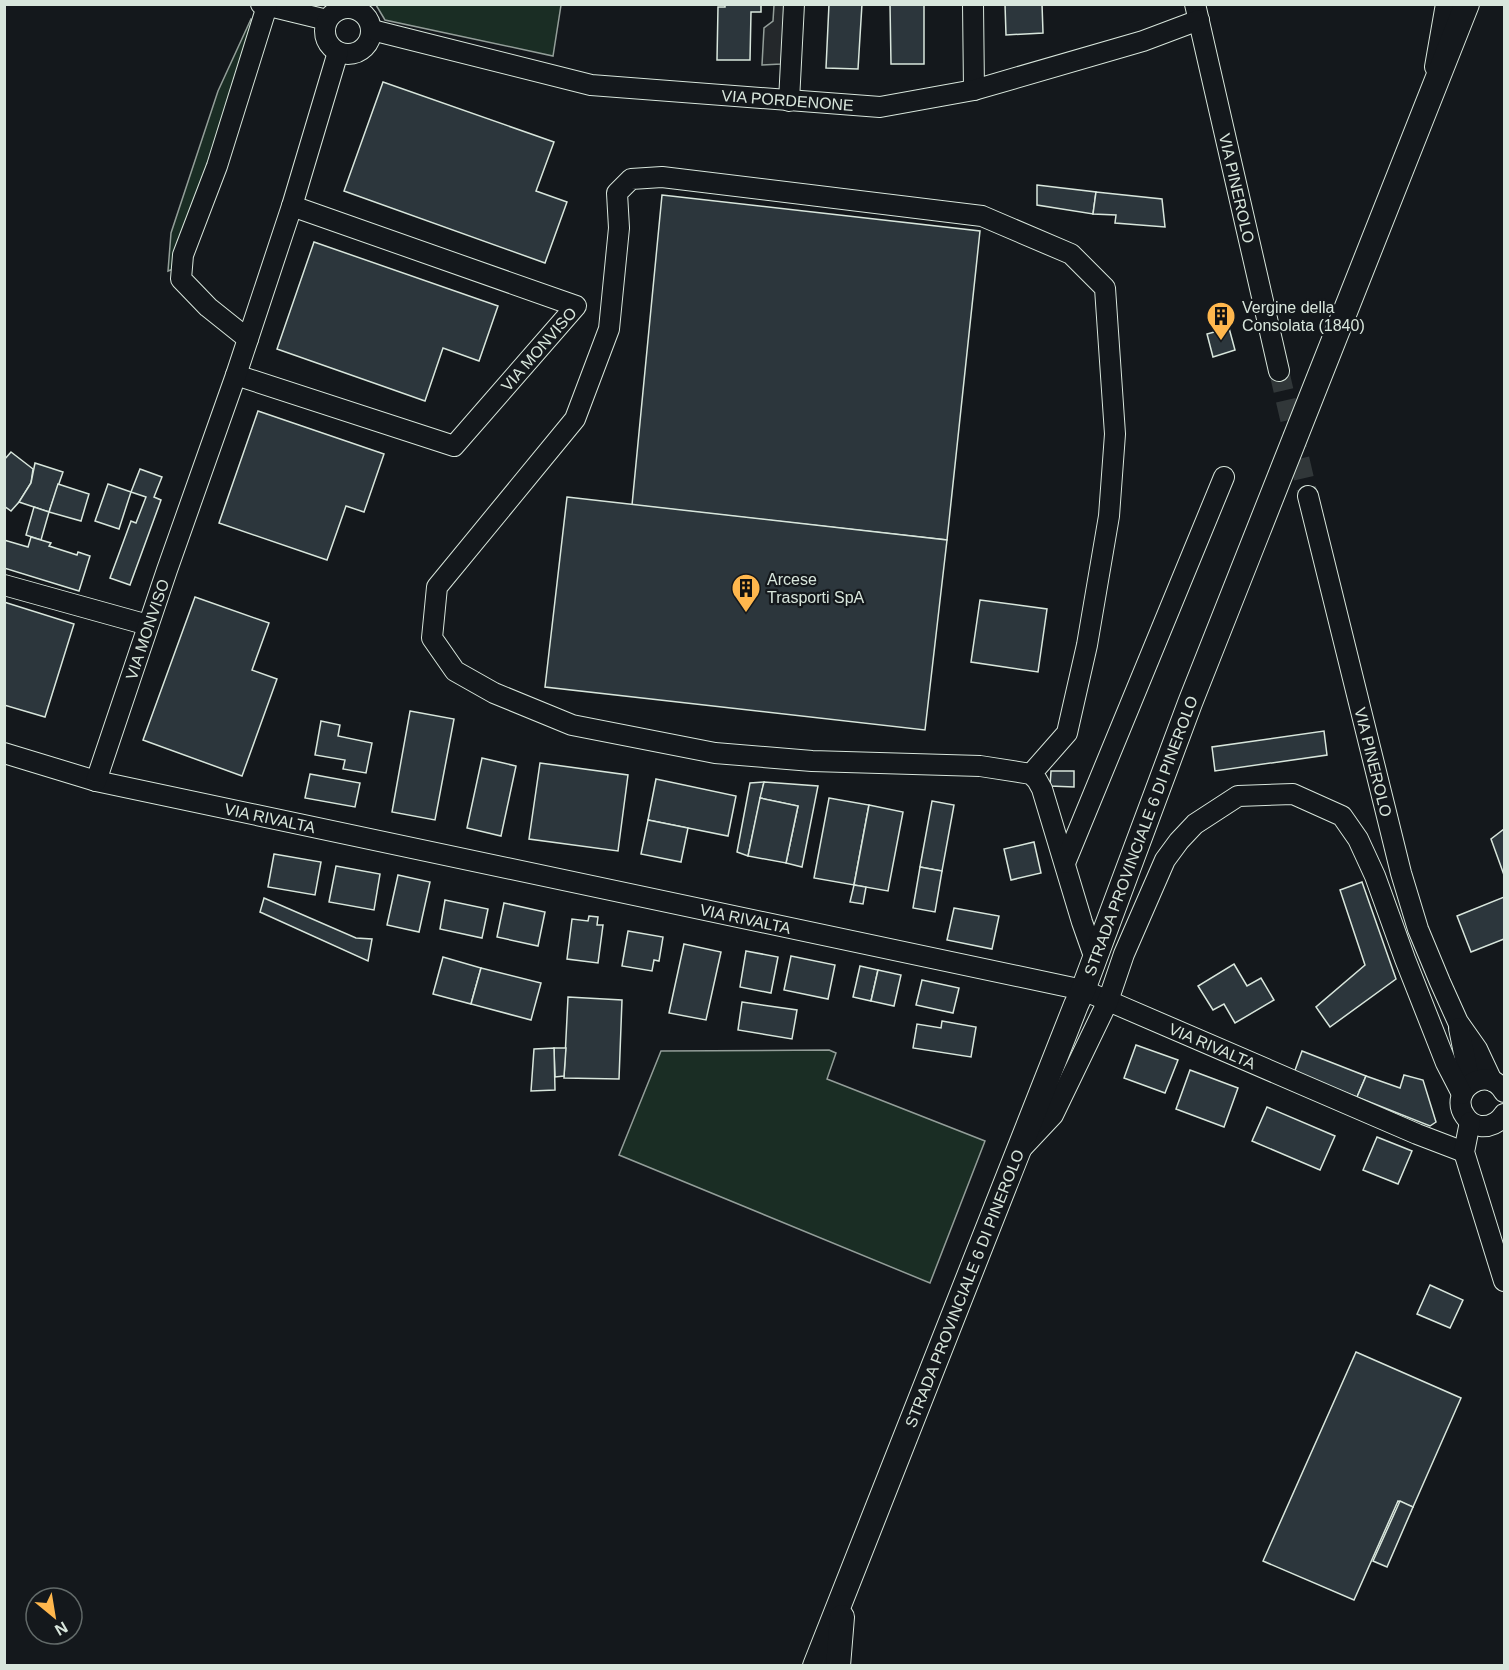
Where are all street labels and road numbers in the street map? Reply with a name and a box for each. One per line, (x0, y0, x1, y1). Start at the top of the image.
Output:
street label: VIA PORDENONE (721, 86, 854, 113)
street label: VIA PINEROLO (1216, 132, 1258, 245)
street label: VIA MONVISO (498, 304, 579, 394)
street label: VIA MONVISO (122, 577, 172, 682)
street label: STRADA PROVINCIALE 6 DI PINEROLO (1081, 693, 1201, 978)
street label: VIA PINEROLO (1352, 706, 1395, 818)
street label: VIA RIVALTA (223, 800, 317, 836)
street label: VIA RIVALTA (698, 901, 793, 936)
street label: VIA RIVALTA (1167, 1020, 1259, 1072)
street label: STRADA PROVINCIALE 6 DI PINEROLO (902, 1147, 1027, 1430)

